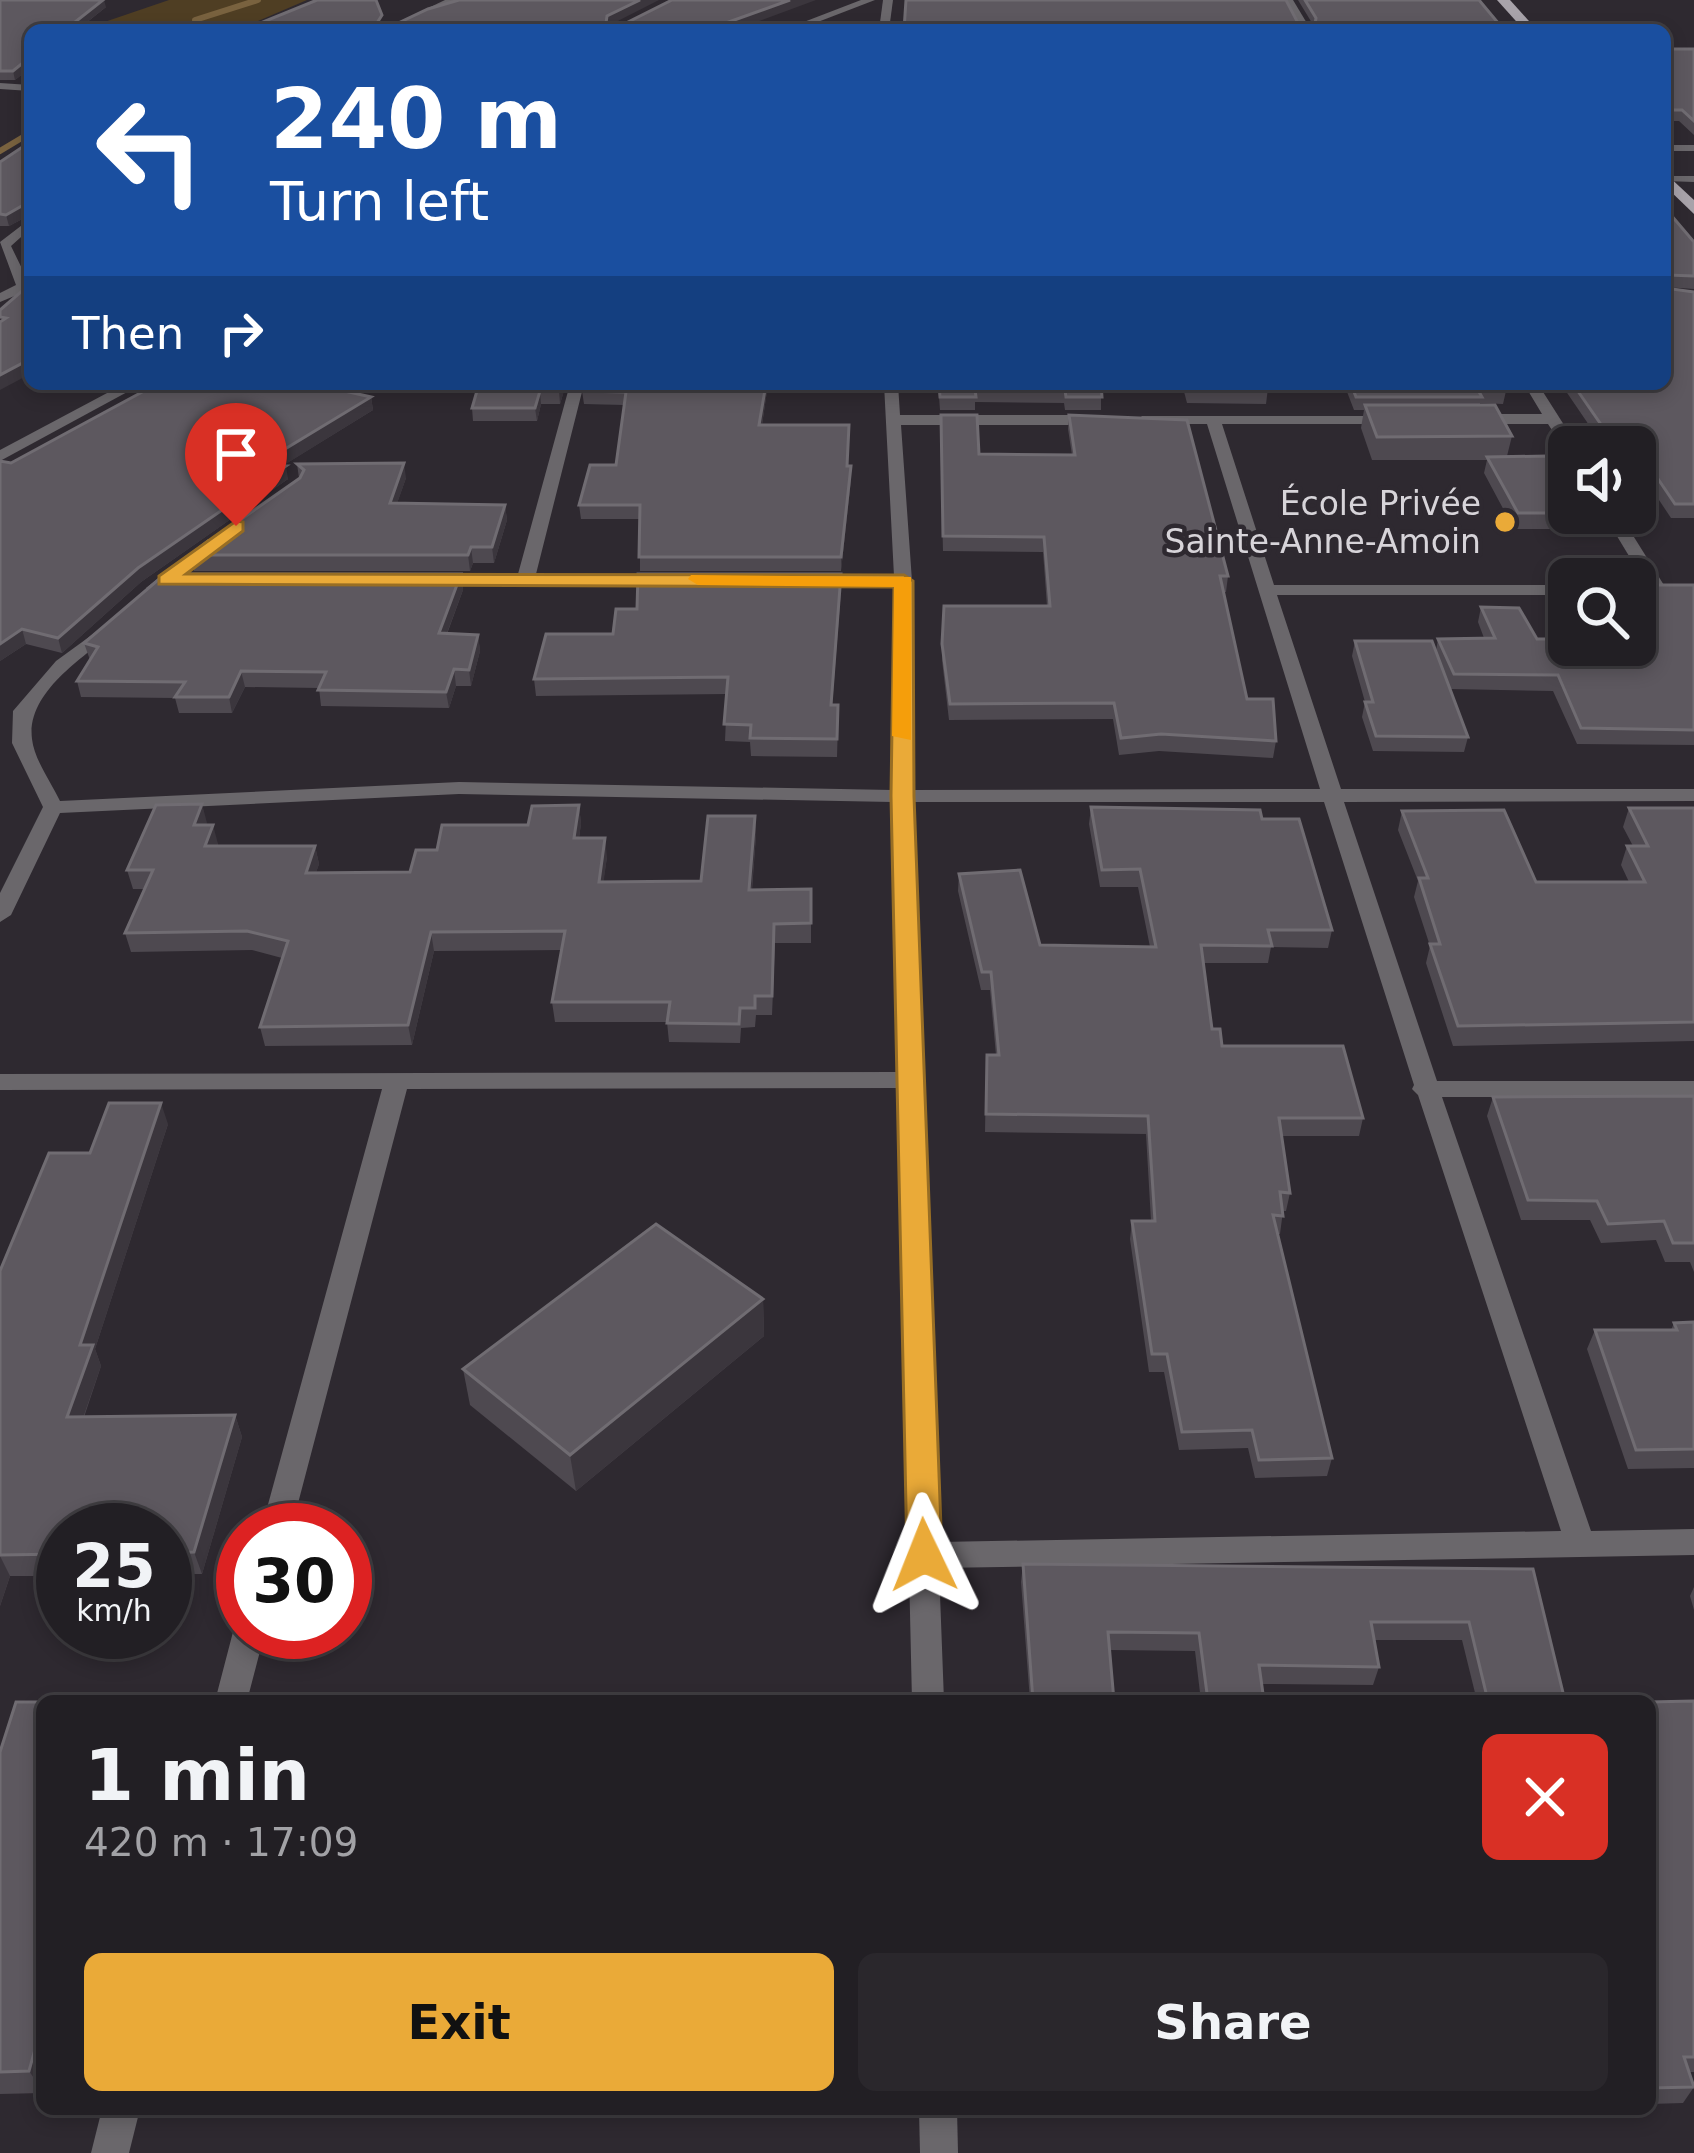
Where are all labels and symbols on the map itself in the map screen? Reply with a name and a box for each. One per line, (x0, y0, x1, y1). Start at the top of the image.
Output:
pin (185, 403, 287, 526)
place label: École Privée Sainte-Anne-Amoin (1164, 483, 1481, 561)
marker: École Privée Sainte-Anne-Amoin (1492, 509, 1518, 535)
position arrow (861, 1492, 987, 1618)
speed limit sign: 30 (216, 1503, 372, 1659)

